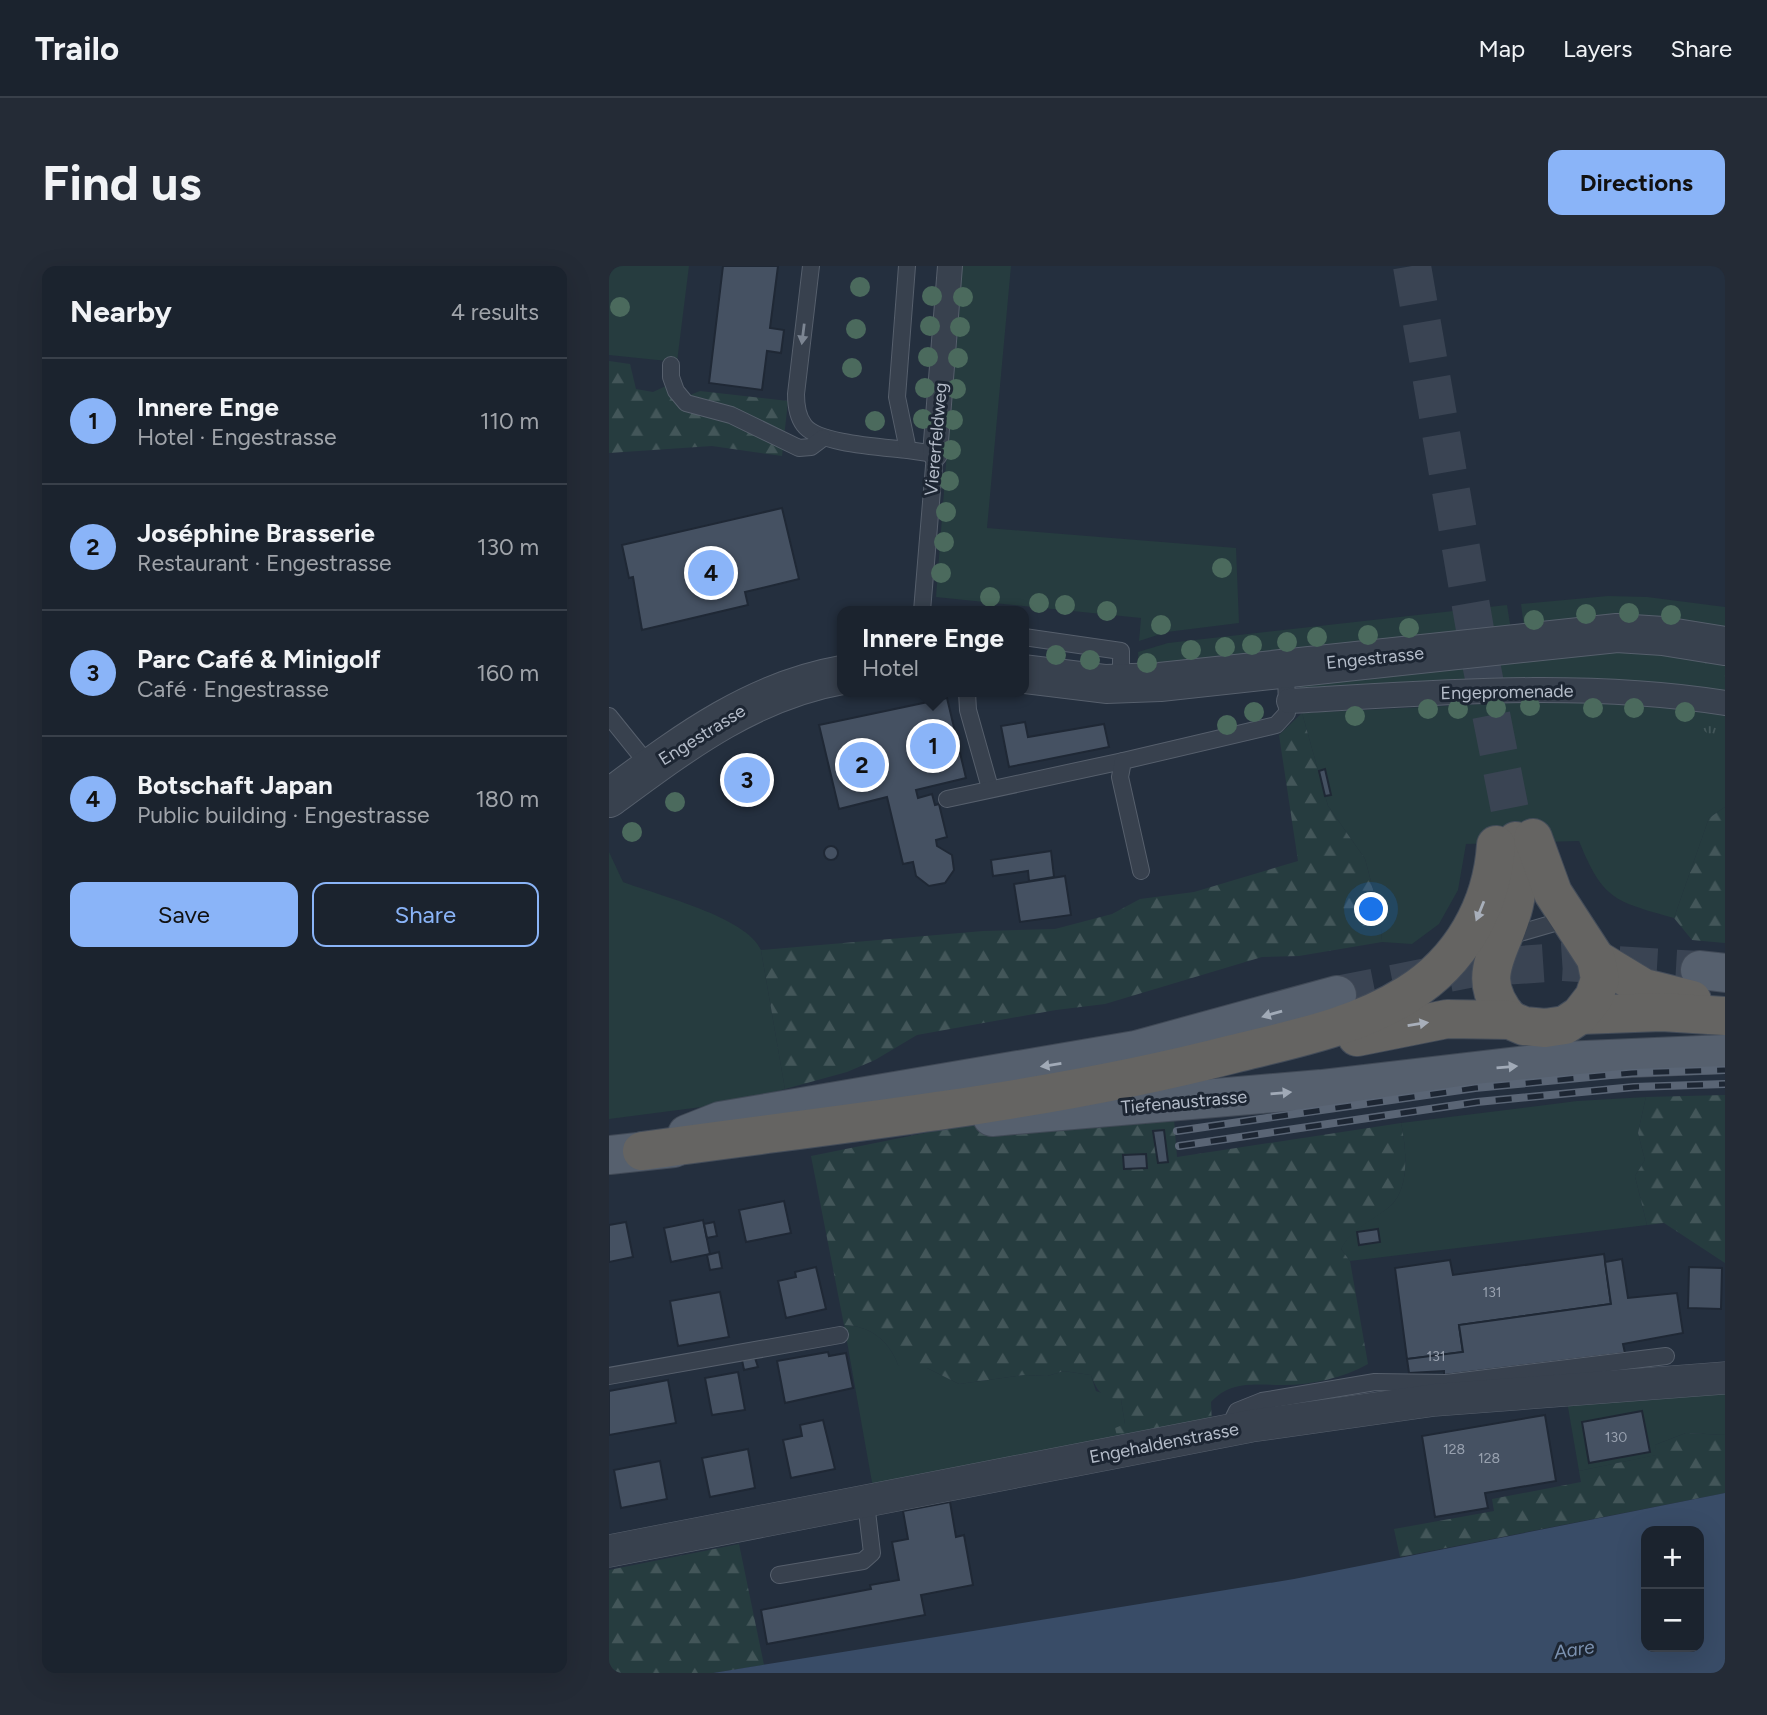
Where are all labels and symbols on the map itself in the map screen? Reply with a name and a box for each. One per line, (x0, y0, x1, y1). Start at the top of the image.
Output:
one-way arrow (797, 323, 808, 345)
street label: Viererfeldweg (920, 381, 952, 497)
pin: 4 (688, 547, 734, 599)
street label: Engestrasse (1325, 642, 1425, 674)
street label: Engepromenade (1440, 680, 1574, 704)
street label: Engestrasse (655, 700, 750, 770)
pin: 1 (910, 720, 956, 772)
pin: 2 (839, 739, 885, 791)
pin: 3 (724, 754, 770, 806)
your location (1354, 892, 1388, 926)
one-way arrow (1475, 900, 1486, 921)
one-way arrow (1261, 1009, 1282, 1019)
one-way arrow (1407, 1018, 1429, 1029)
one-way arrow (1039, 1060, 1061, 1071)
one-way arrow (1496, 1061, 1518, 1072)
street label: Tiefenaustrasse (1120, 1086, 1248, 1118)
one-way arrow (1270, 1087, 1292, 1098)
house number: 131 (1482, 1284, 1502, 1301)
house number: 131 (1426, 1348, 1446, 1365)
street label: Engehaldenstrasse (1087, 1418, 1241, 1468)
house number: 130 (1605, 1429, 1627, 1446)
house number: 128 (1443, 1441, 1465, 1458)
house number: 128 (1478, 1450, 1500, 1467)
water label: Aare (1551, 1635, 1597, 1664)

